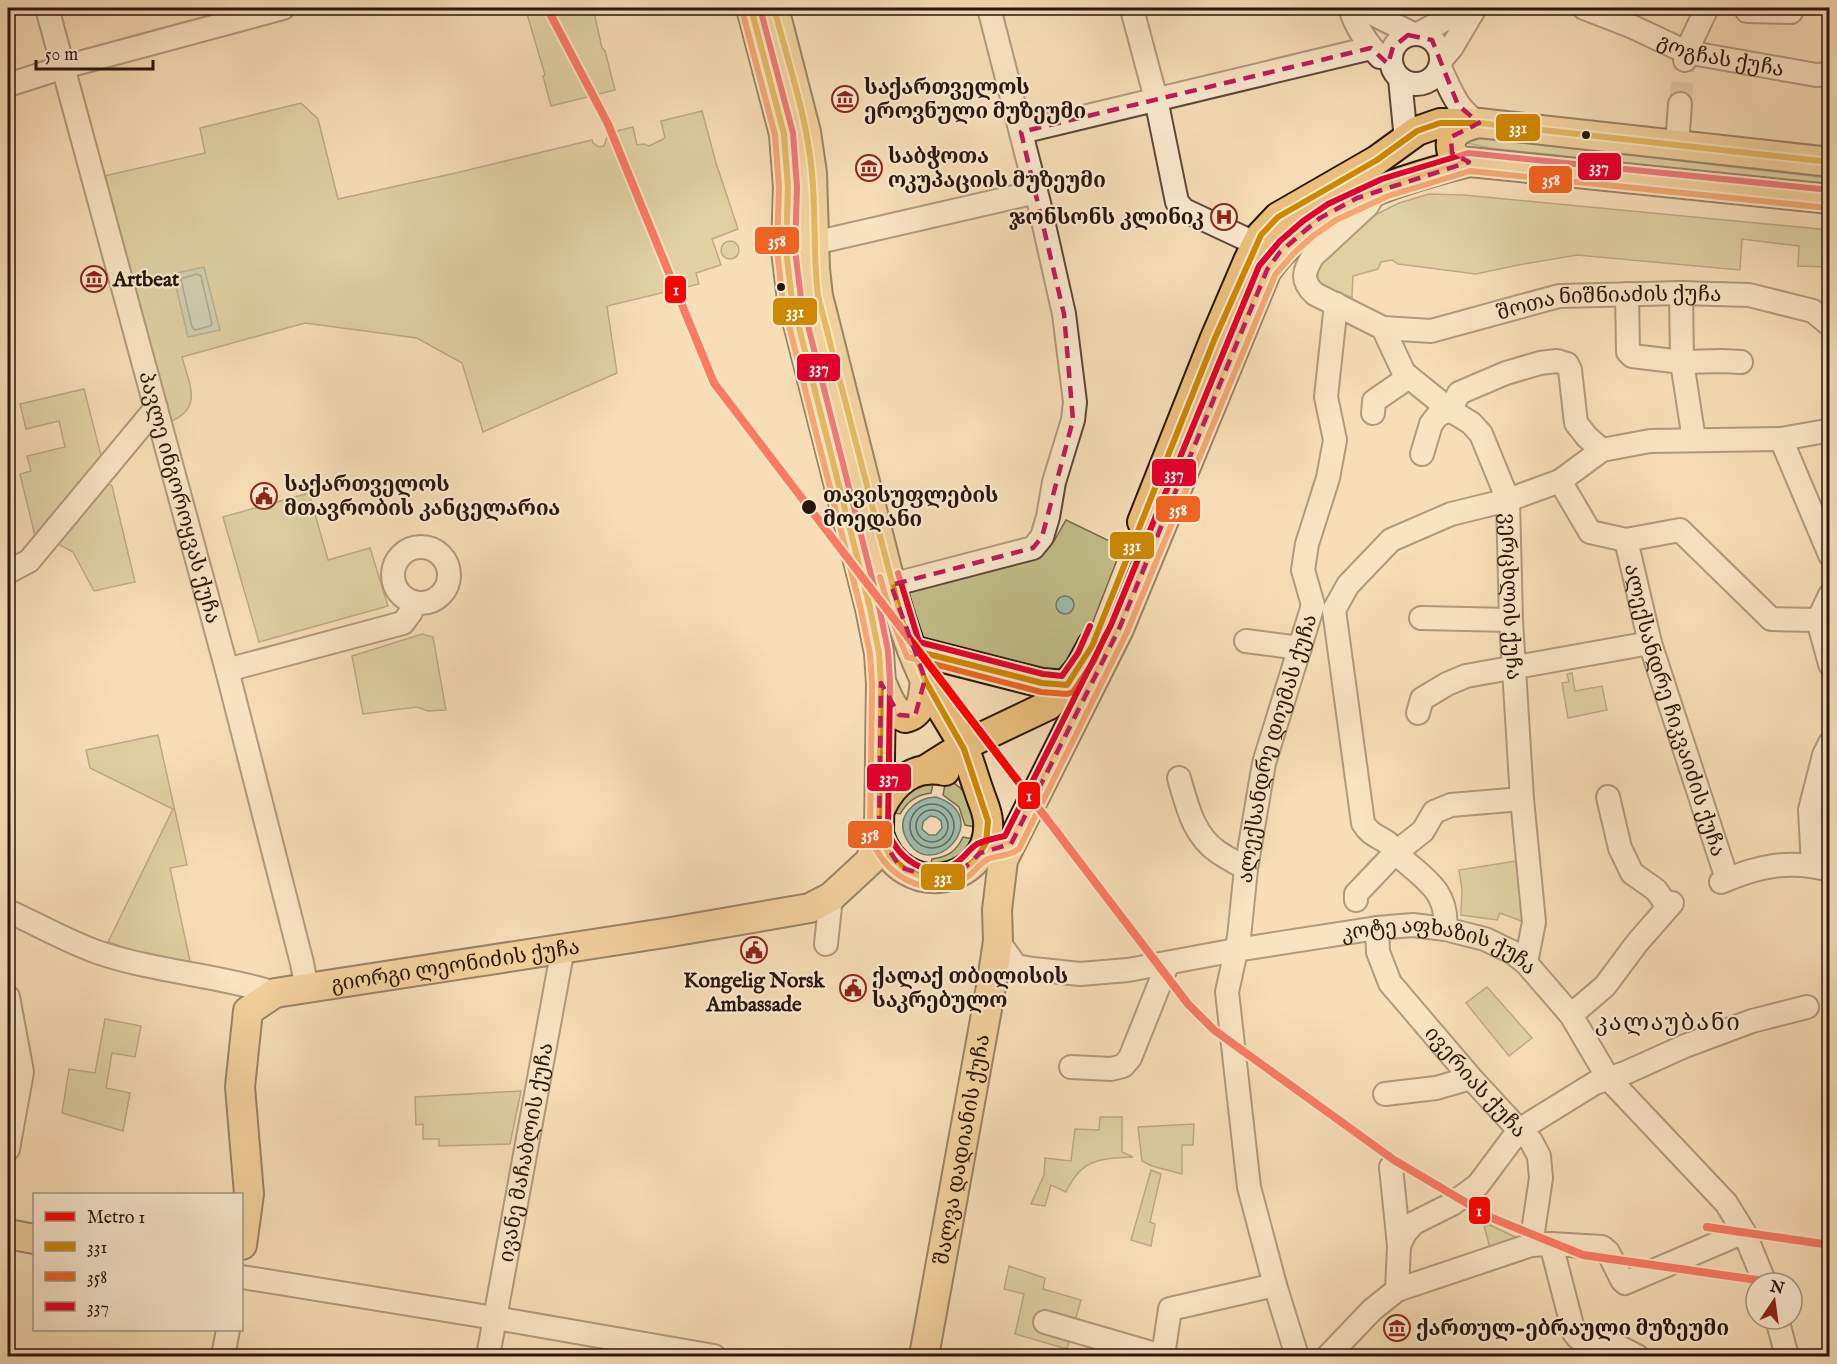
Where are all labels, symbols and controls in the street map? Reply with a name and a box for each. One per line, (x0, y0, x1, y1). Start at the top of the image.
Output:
street label: გოგჩას ქუჩა (1653, 28, 1786, 84)
scale bar (36, 33, 153, 71)
text: 50 m (45, 44, 78, 67)
place label: საქართველოს ეროვნული მუზეუმი (864, 75, 1086, 126)
museum icon: საქართველოს ეროვნული მუზეუმი (830, 84, 860, 114)
line badge: 331 (1495, 113, 1541, 142)
text: 331 (1509, 119, 1527, 139)
unlabelled marker (1580, 129, 1592, 141)
place label: საბჭოთა ოკუპაციის მუზეუმი (888, 144, 1106, 195)
line badge: 337 (1577, 152, 1622, 181)
museum icon: საბჭოთა ოკუპაციის მუზეუმი (854, 153, 884, 183)
text: 337 (1589, 158, 1609, 178)
line badge: 358 (1528, 165, 1573, 194)
text: 358 (1542, 171, 1560, 191)
hospital icon: ჯონსონს კლინიკ (1209, 202, 1239, 232)
place label: ჯონსონს კლინიკ (1009, 205, 1204, 232)
line badge: 358 (754, 226, 800, 255)
text: 358 (768, 232, 786, 252)
museum icon: Artbeat (79, 264, 109, 294)
place label: Artbeat (112, 267, 180, 294)
line badge: 1 (664, 275, 687, 304)
text: 1 (673, 281, 679, 301)
unlabelled marker (775, 281, 787, 293)
street label: შოთა ნიშნიაძის ქუჩა (1494, 281, 1722, 327)
line badge: 331 (772, 297, 818, 326)
text: 331 (786, 303, 804, 323)
line badge: 337 (796, 353, 841, 382)
text: 337 (809, 359, 829, 379)
street label: პავლე ინგოროყვას ქუჩა (131, 369, 226, 627)
line badge: 337 (1151, 458, 1197, 487)
text: 337 (1164, 465, 1184, 485)
place label: საქართველოს მთავრობის კანცელარია (284, 472, 560, 523)
public building icon: საქართველოს მთავრობის კანცელარია (249, 481, 279, 511)
place label: თავისუფლების მოედანი (823, 483, 998, 534)
line badge: 358 (1155, 495, 1201, 523)
marker: თავისუფლების მოედანი (800, 498, 818, 516)
text: 358 (1169, 501, 1187, 521)
street label: ვერცხლის ქუჩა (1493, 513, 1527, 681)
line badge: 331 (1109, 531, 1155, 560)
text: 331 (1123, 537, 1141, 557)
street label: ალექსანდრე ჩიკვაიძის ქუჩა (1617, 561, 1731, 860)
street label: ალექსანდრე დიუმას ქუჩა (1233, 611, 1324, 885)
line badge: 337 (866, 763, 912, 792)
text: 337 (879, 769, 899, 789)
line badge: 1 (1017, 781, 1041, 810)
text: 1 (1026, 787, 1032, 807)
line badge: 358 (847, 820, 893, 849)
text: 358 (861, 826, 879, 846)
line badge: 331 (920, 863, 966, 891)
text: 331 (934, 869, 952, 889)
street label: კოტე აფხაზის ქუჩა (1339, 913, 1542, 981)
street label: გიორგი ლეონიძის ქუჩა (329, 934, 582, 999)
public building icon: Kongelig Norsk Ambassade (739, 935, 769, 965)
place label: ქალაქ თბილისის საკრებულო (872, 964, 1068, 1015)
place label: Kongelig Norsk Ambassade (683, 968, 825, 1019)
public building icon: ქალაქ თბილისის საკრებულო (838, 973, 868, 1003)
district label: კალაუბანი (1595, 1008, 1741, 1039)
street label: ივერიას ქუჩა (1418, 1021, 1532, 1144)
street label: შალვა დადიანის ქუჩა (929, 1032, 997, 1267)
street label: ივანე მაჩაბლის ქუჩა (493, 1041, 560, 1265)
legend (33, 1193, 243, 1331)
line badge: 1 (1468, 1196, 1491, 1225)
text: 1 (1476, 1202, 1482, 1222)
text: Metro 1 (87, 1207, 145, 1230)
text: 331 (87, 1237, 107, 1260)
text: 358 (87, 1267, 107, 1290)
north arrow (1744, 1271, 1804, 1331)
text: N (1767, 1277, 1786, 1300)
text: 337 (87, 1297, 109, 1320)
museum icon: ქართულ-ებრაული მუზეუმი (1382, 1313, 1412, 1343)
place label: ქართულ-ებრაული მუზეუმი (1416, 1316, 1729, 1343)

